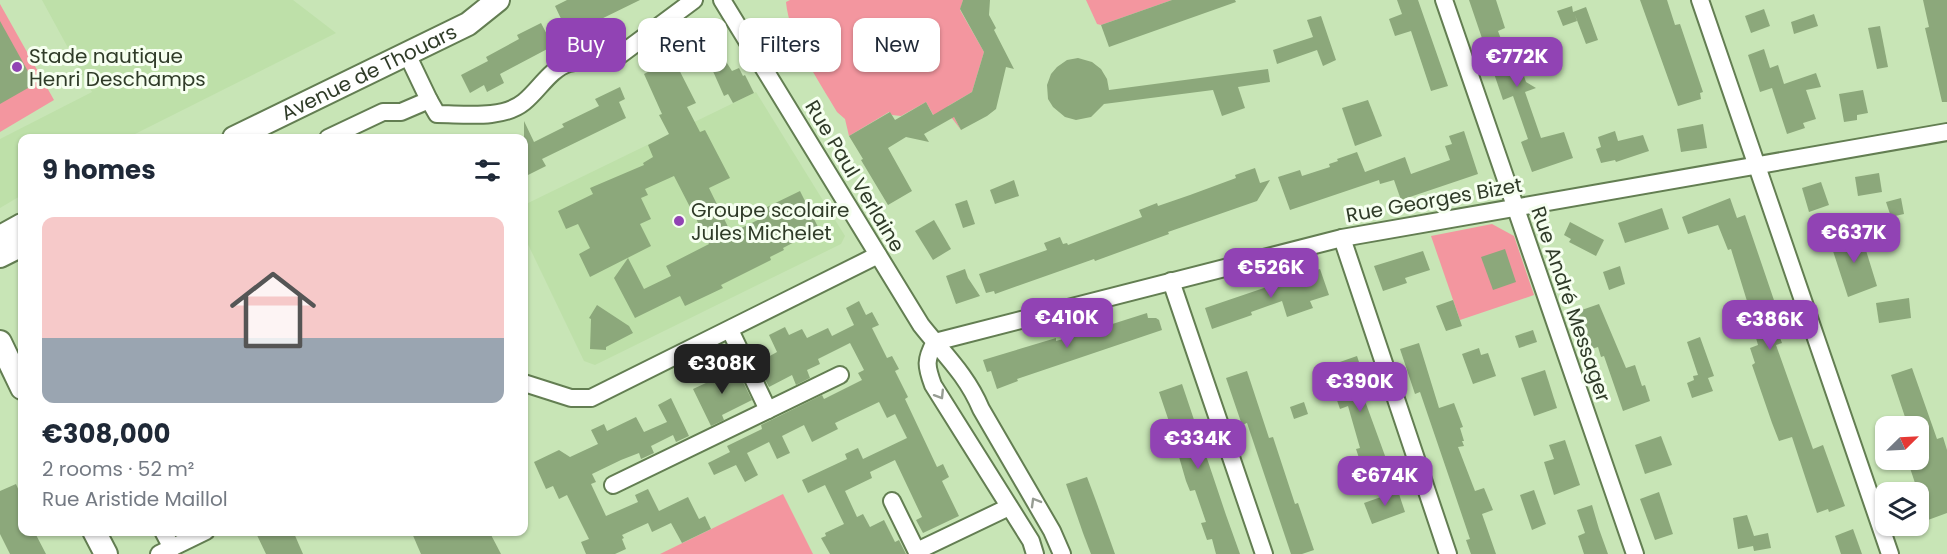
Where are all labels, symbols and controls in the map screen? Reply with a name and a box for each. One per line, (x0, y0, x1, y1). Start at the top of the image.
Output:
street label: Avenue de Thouars (276, 18, 462, 127)
chip: Buy (546, 18, 626, 72)
chip: Rent (638, 18, 727, 72)
chip: Filters (739, 18, 841, 72)
chip: New (853, 18, 940, 72)
pin: €772K (1475, 37, 1559, 88)
place label: Stade nautique Henri Deschamps (29, 42, 206, 93)
text: €772K (1486, 42, 1548, 70)
marker: Stade nautique Henri Deschamps (10, 60, 24, 74)
street label: Rue Paul Verlaine (798, 95, 912, 257)
text: 9 homes (42, 152, 156, 188)
icon: filters (471, 154, 504, 187)
street label: Rue Georges Bizet (1344, 171, 1524, 229)
place label: Groupe scolaire Jules Michelet (691, 196, 849, 247)
street label: Rue André Messager (1524, 202, 1618, 406)
pin: €637K (1812, 213, 1896, 264)
marker: Groupe scolaire Jules Michelet (672, 214, 686, 228)
text: €637K (1821, 218, 1887, 246)
pin: €526K (1229, 248, 1313, 299)
text: €526K (1237, 253, 1305, 281)
icon: home (219, 256, 327, 364)
pin: €410K (1025, 298, 1109, 349)
pin: €386K (1728, 300, 1812, 351)
text: €410K (1035, 303, 1099, 331)
text: €386K (1736, 305, 1804, 333)
pin: €308K (680, 344, 764, 395)
text: €308K (688, 349, 756, 377)
pin: €390K (1318, 362, 1402, 413)
text: €390K (1326, 367, 1394, 395)
one-way arrow (932, 389, 944, 399)
text: €308,000 (42, 416, 171, 452)
north arrow (1875, 416, 1929, 470)
map controls (1875, 416, 1929, 536)
pin: €334K (1156, 419, 1240, 470)
text: €334K (1164, 424, 1232, 452)
text: 2 rooms · 52 m² (42, 455, 194, 483)
pin: €674K (1343, 456, 1427, 507)
text: €674K (1352, 461, 1418, 489)
button: layers (1875, 482, 1929, 536)
text: Rue Aristide Maillol (42, 485, 228, 513)
one-way arrow (1031, 498, 1043, 508)

